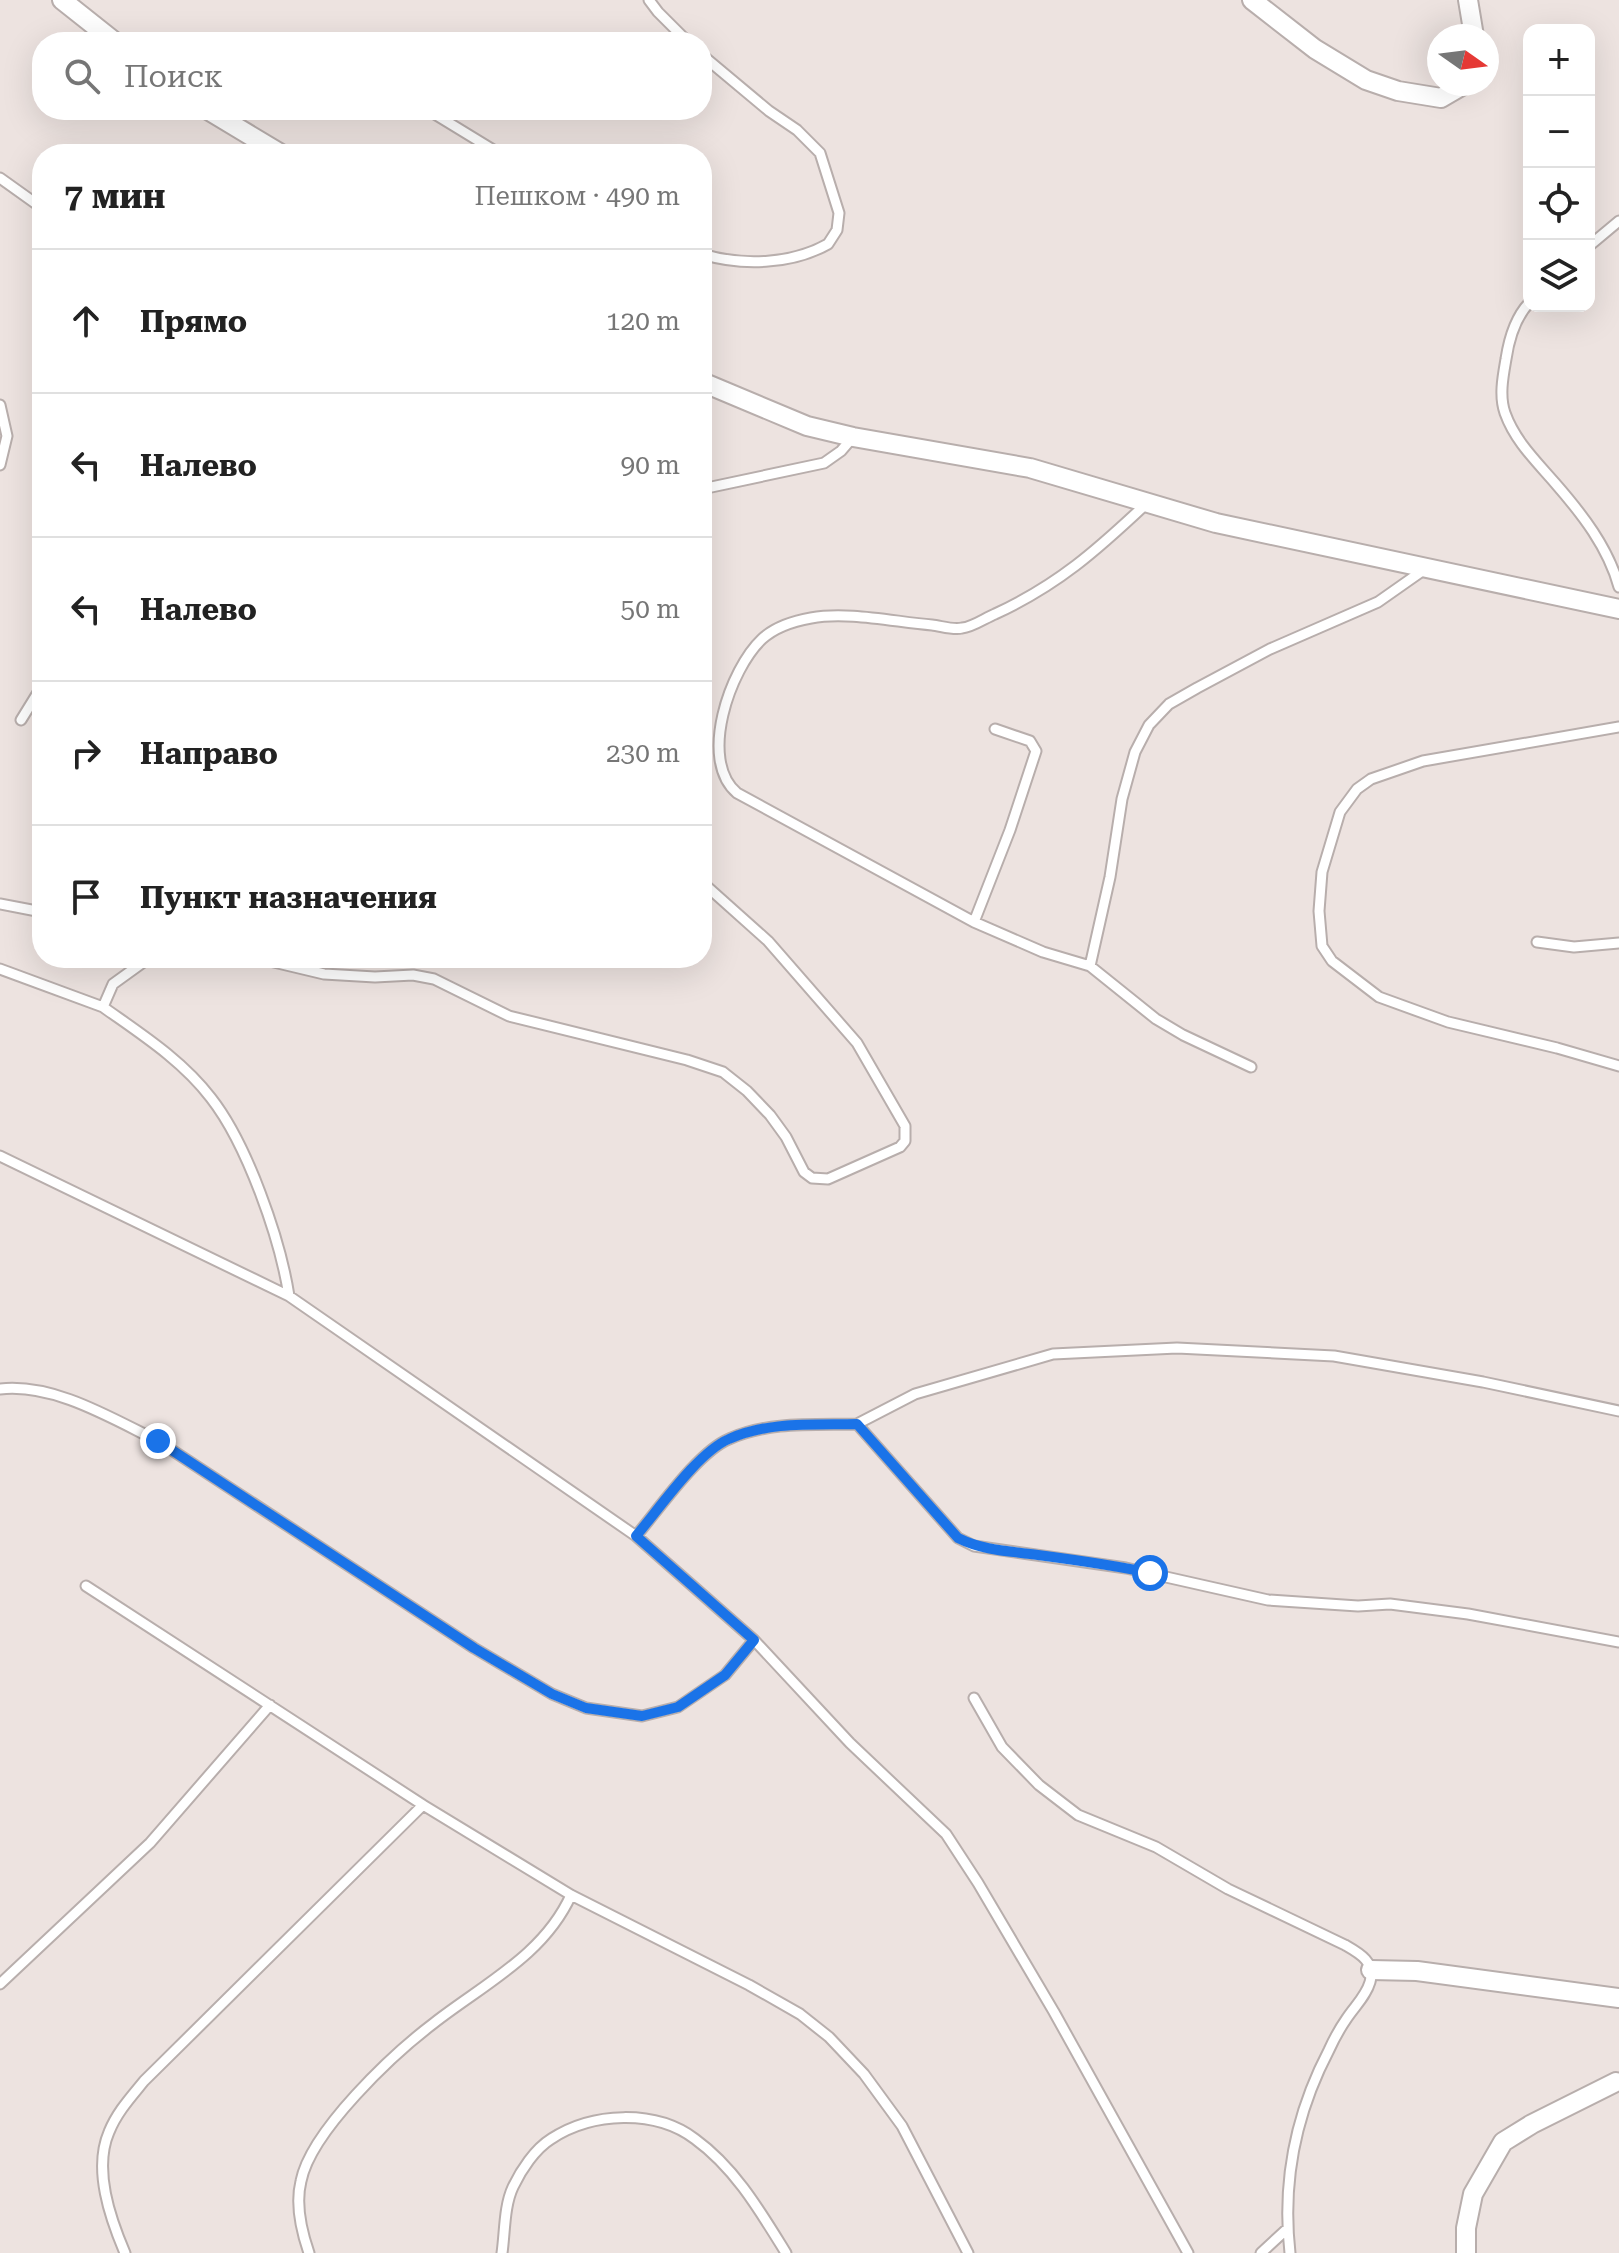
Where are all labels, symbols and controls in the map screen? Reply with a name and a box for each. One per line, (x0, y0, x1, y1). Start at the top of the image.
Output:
north arrow (1427, 24, 1499, 96)
map controls (1523, 24, 1595, 312)
button: + (1523, 24, 1595, 96)
search box (32, 32, 712, 120)
icon: search (60, 54, 104, 98)
text: Поиск (124, 59, 223, 94)
button: − (1523, 96, 1595, 168)
button: locate (1523, 168, 1595, 240)
text: 7 мин (64, 176, 166, 216)
text: Пешком · 490 m (474, 181, 680, 211)
button: layers (1523, 240, 1595, 312)
icon: ahead (64, 299, 108, 343)
text: Прямо (140, 304, 247, 339)
text: 120 m (606, 306, 680, 336)
icon: left (64, 443, 108, 487)
text: Налево (140, 448, 257, 483)
text: 90 m (621, 450, 680, 480)
icon: left (64, 587, 108, 631)
text: Налево (140, 592, 257, 627)
text: 50 m (621, 594, 680, 624)
icon: right (64, 731, 108, 775)
text: Направо (140, 736, 278, 771)
text: 230 m (606, 738, 680, 768)
icon: arrive (64, 875, 108, 919)
text: Пункт назначения (140, 880, 437, 915)
route end (140, 1423, 176, 1459)
route start (1132, 1555, 1168, 1591)

